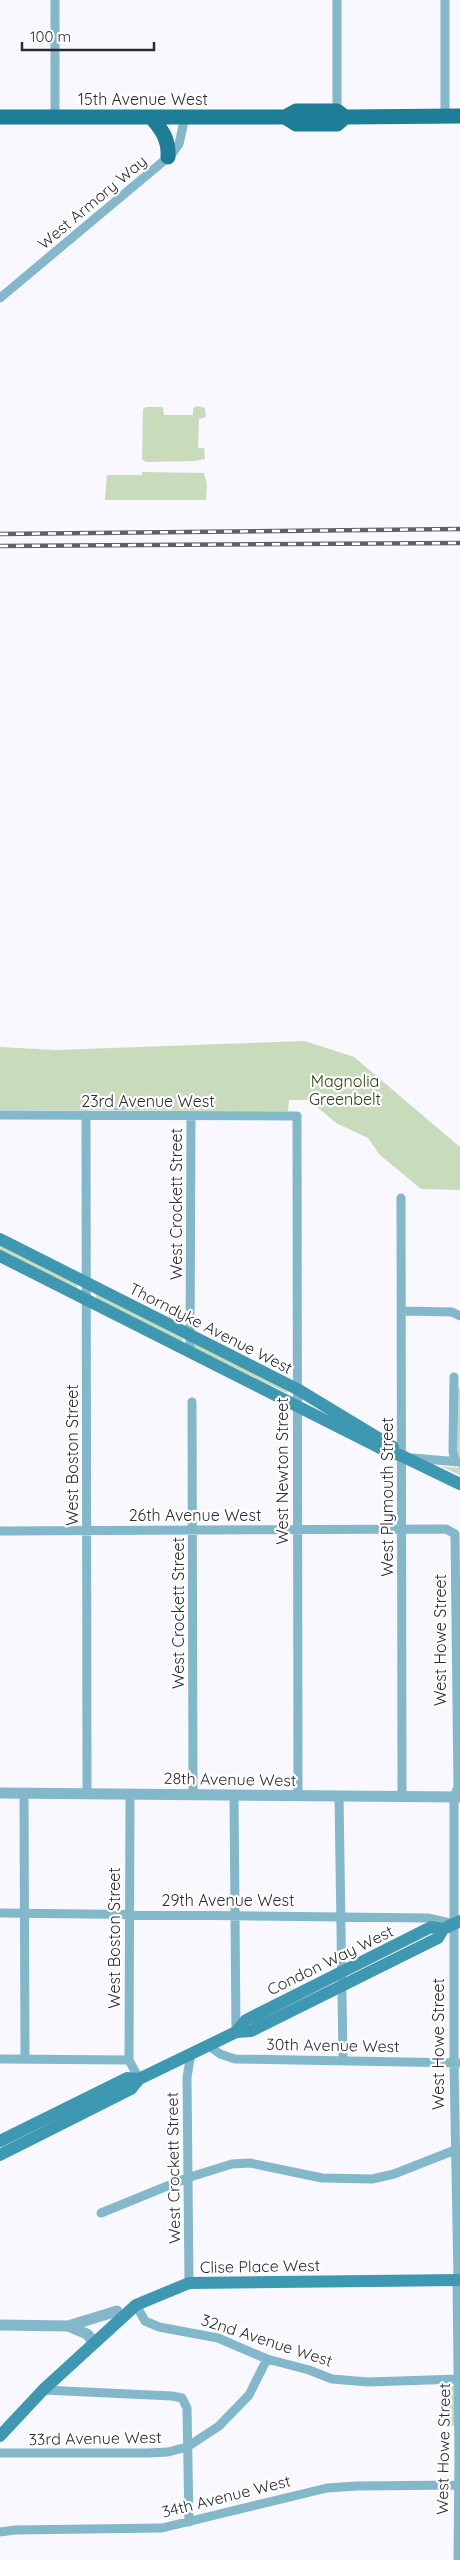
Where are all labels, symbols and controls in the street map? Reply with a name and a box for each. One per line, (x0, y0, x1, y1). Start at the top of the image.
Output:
scale bar (22, 20, 155, 52)
text: 100 m (30, 27, 71, 46)
street label: 15th Avenue West (78, 89, 208, 109)
street label: West Armory Way (33, 151, 151, 253)
park label: Magnolia Greenbelt (309, 1071, 381, 1109)
street label: 23rd Avenue West (81, 1091, 215, 1111)
street label: West Crockett Street (166, 1128, 186, 1280)
street label: Thorndyke Avenue West (126, 1278, 296, 1378)
street label: West Boston Street (62, 1384, 82, 1526)
street label: West Newton Street (272, 1397, 292, 1545)
street label: West Plymouth Street (377, 1417, 397, 1577)
street label: 26th Avenue West (129, 1505, 261, 1525)
street label: West Crockett Street (168, 1537, 188, 1689)
street label: West Howe Street (430, 1574, 450, 1706)
street label: 28th Avenue West (163, 1768, 297, 1790)
street label: West Boston Street (104, 1867, 124, 2009)
street label: 29th Avenue West (162, 1890, 294, 1910)
street label: Condon Way West (264, 1921, 396, 1999)
street label: West Howe Street (428, 1978, 448, 2110)
street label: 30th Avenue West (266, 2034, 400, 2056)
street label: West Crockett Street (162, 2092, 184, 2244)
street label: Clise Place West (200, 2255, 320, 2277)
street label: 32nd Avenue West (199, 2309, 335, 2371)
street label: West Howe Street (432, 2383, 454, 2515)
street label: 33rd Avenue West (28, 2427, 162, 2449)
street label: 34th Avenue West (160, 2470, 292, 2522)

